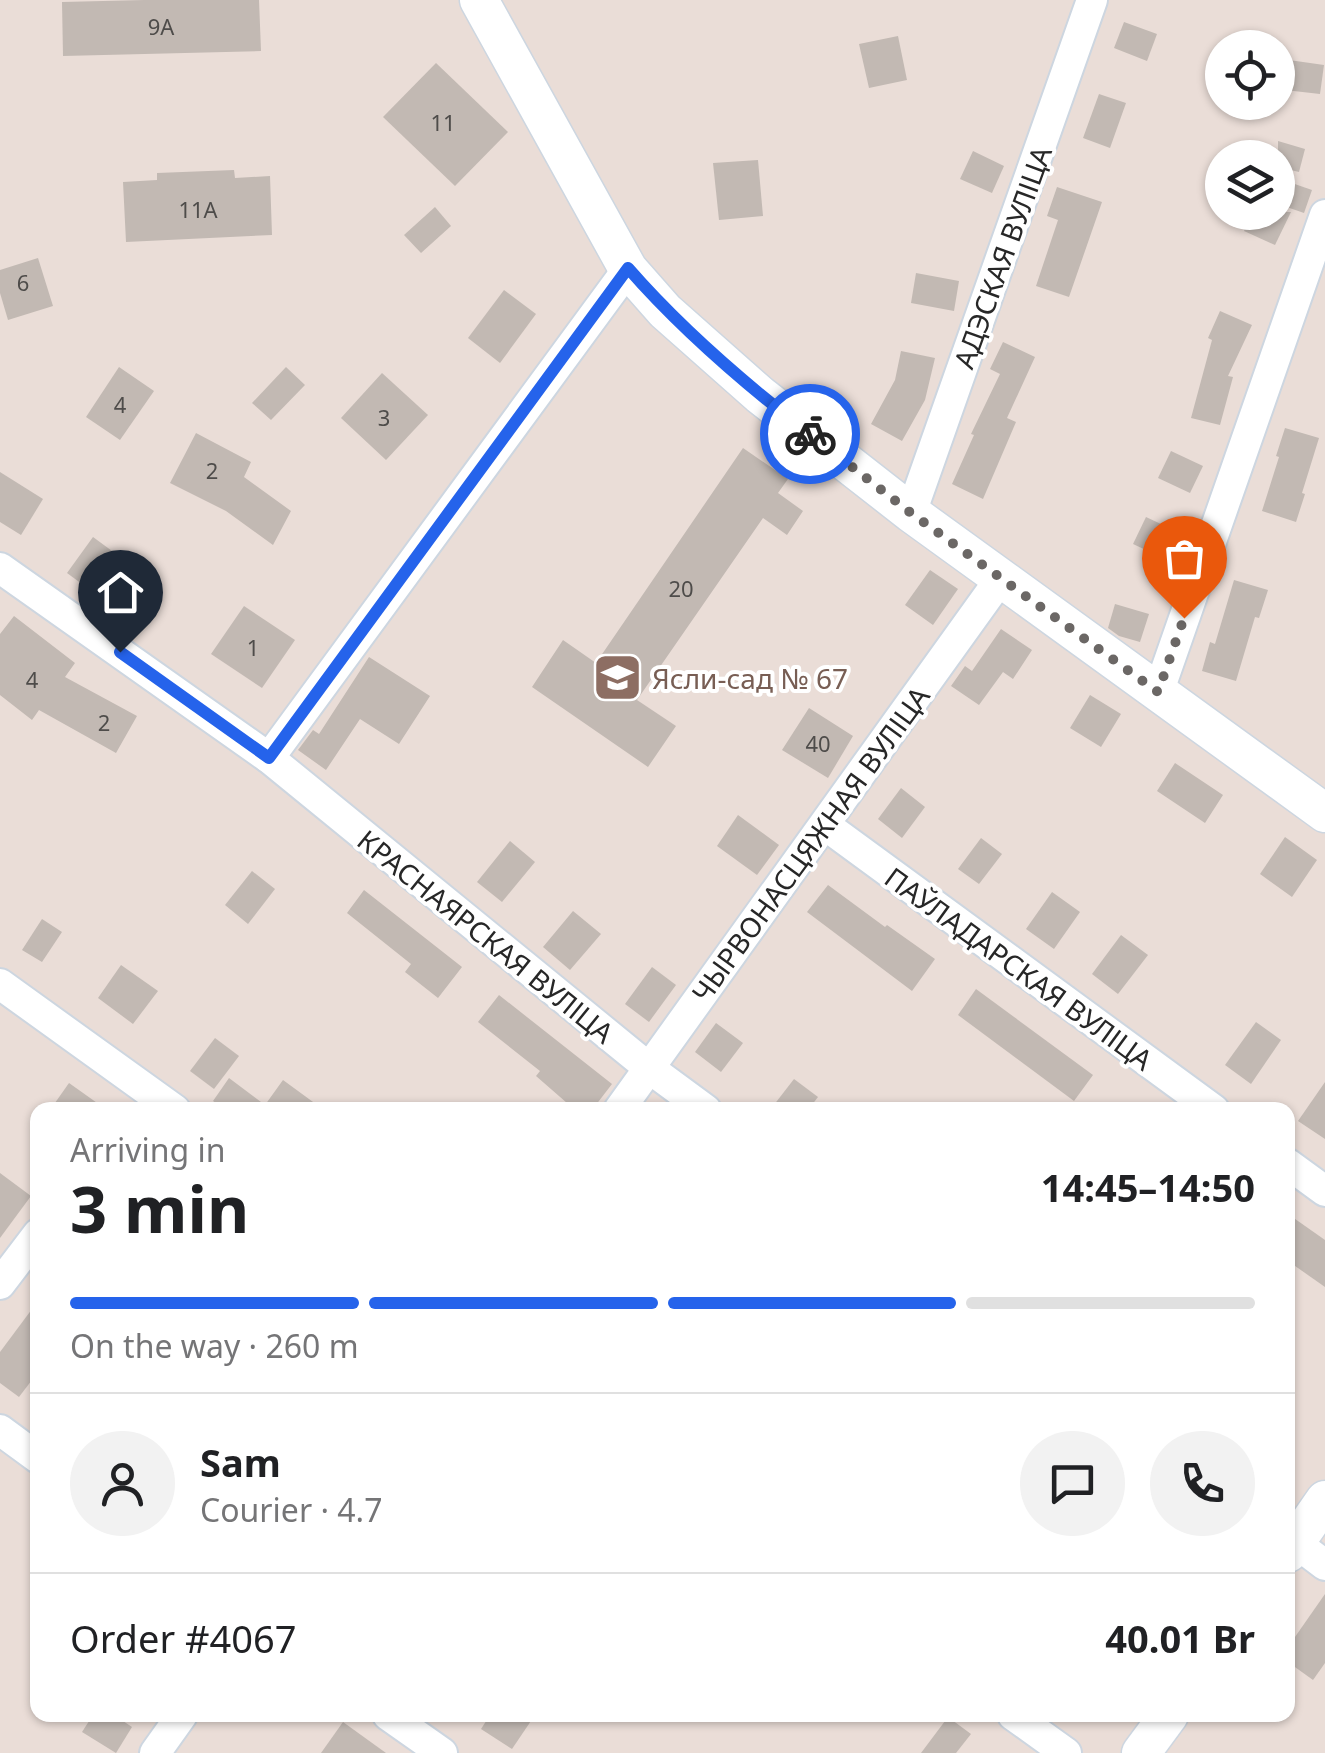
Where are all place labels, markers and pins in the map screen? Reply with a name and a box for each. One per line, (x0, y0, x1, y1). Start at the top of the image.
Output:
pin (1142, 516, 1227, 619)
pin (78, 550, 163, 653)
school or university icon: Ясли-сад № 67 (591, 652, 643, 704)
place label: Ясли-сад № 67 (652, 659, 848, 697)

